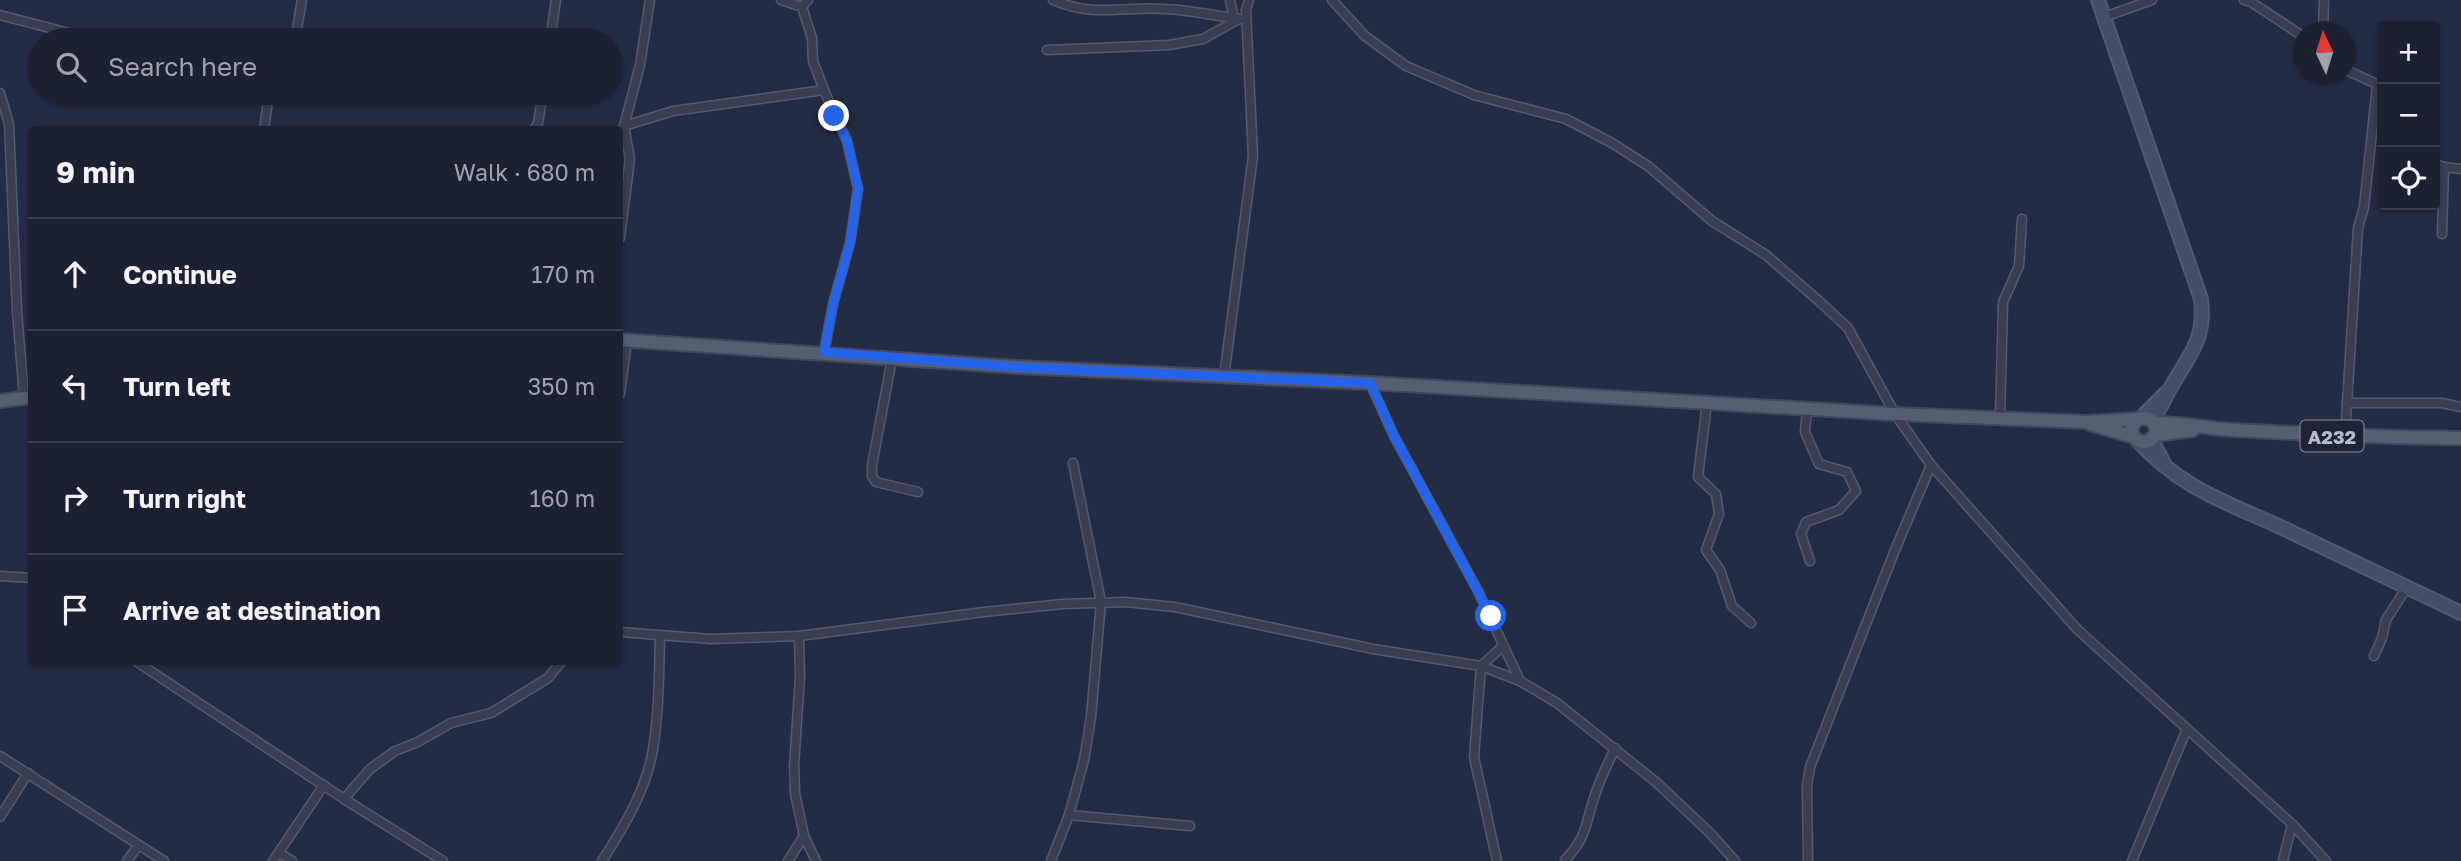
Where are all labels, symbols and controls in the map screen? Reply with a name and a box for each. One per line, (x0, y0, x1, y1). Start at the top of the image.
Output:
north arrow (2293, 21, 2356, 84)
map controls (2377, 21, 2440, 210)
button: + (2377, 21, 2440, 84)
search box (28, 28, 623, 105)
icon: search (52, 48, 90, 86)
text: Search here (108, 51, 257, 82)
button: − (2377, 84, 2440, 147)
route end (818, 100, 849, 131)
button: locate (2377, 147, 2440, 210)
text: 9 min (56, 154, 135, 190)
text: Walk · 680 m (454, 158, 595, 186)
icon: ahead (56, 255, 94, 293)
text: Continue (123, 259, 237, 290)
text: 170 m (531, 260, 595, 288)
icon: left (56, 367, 94, 405)
text: Turn left (123, 371, 231, 402)
text: 350 m (528, 372, 595, 400)
road number: A232 (2300, 420, 2364, 452)
icon: right (56, 479, 94, 517)
text: Turn right (123, 483, 246, 514)
text: 160 m (530, 484, 595, 512)
icon: arrive (56, 591, 94, 629)
text: Arrive at destination (123, 595, 381, 626)
route start (1475, 600, 1506, 631)

